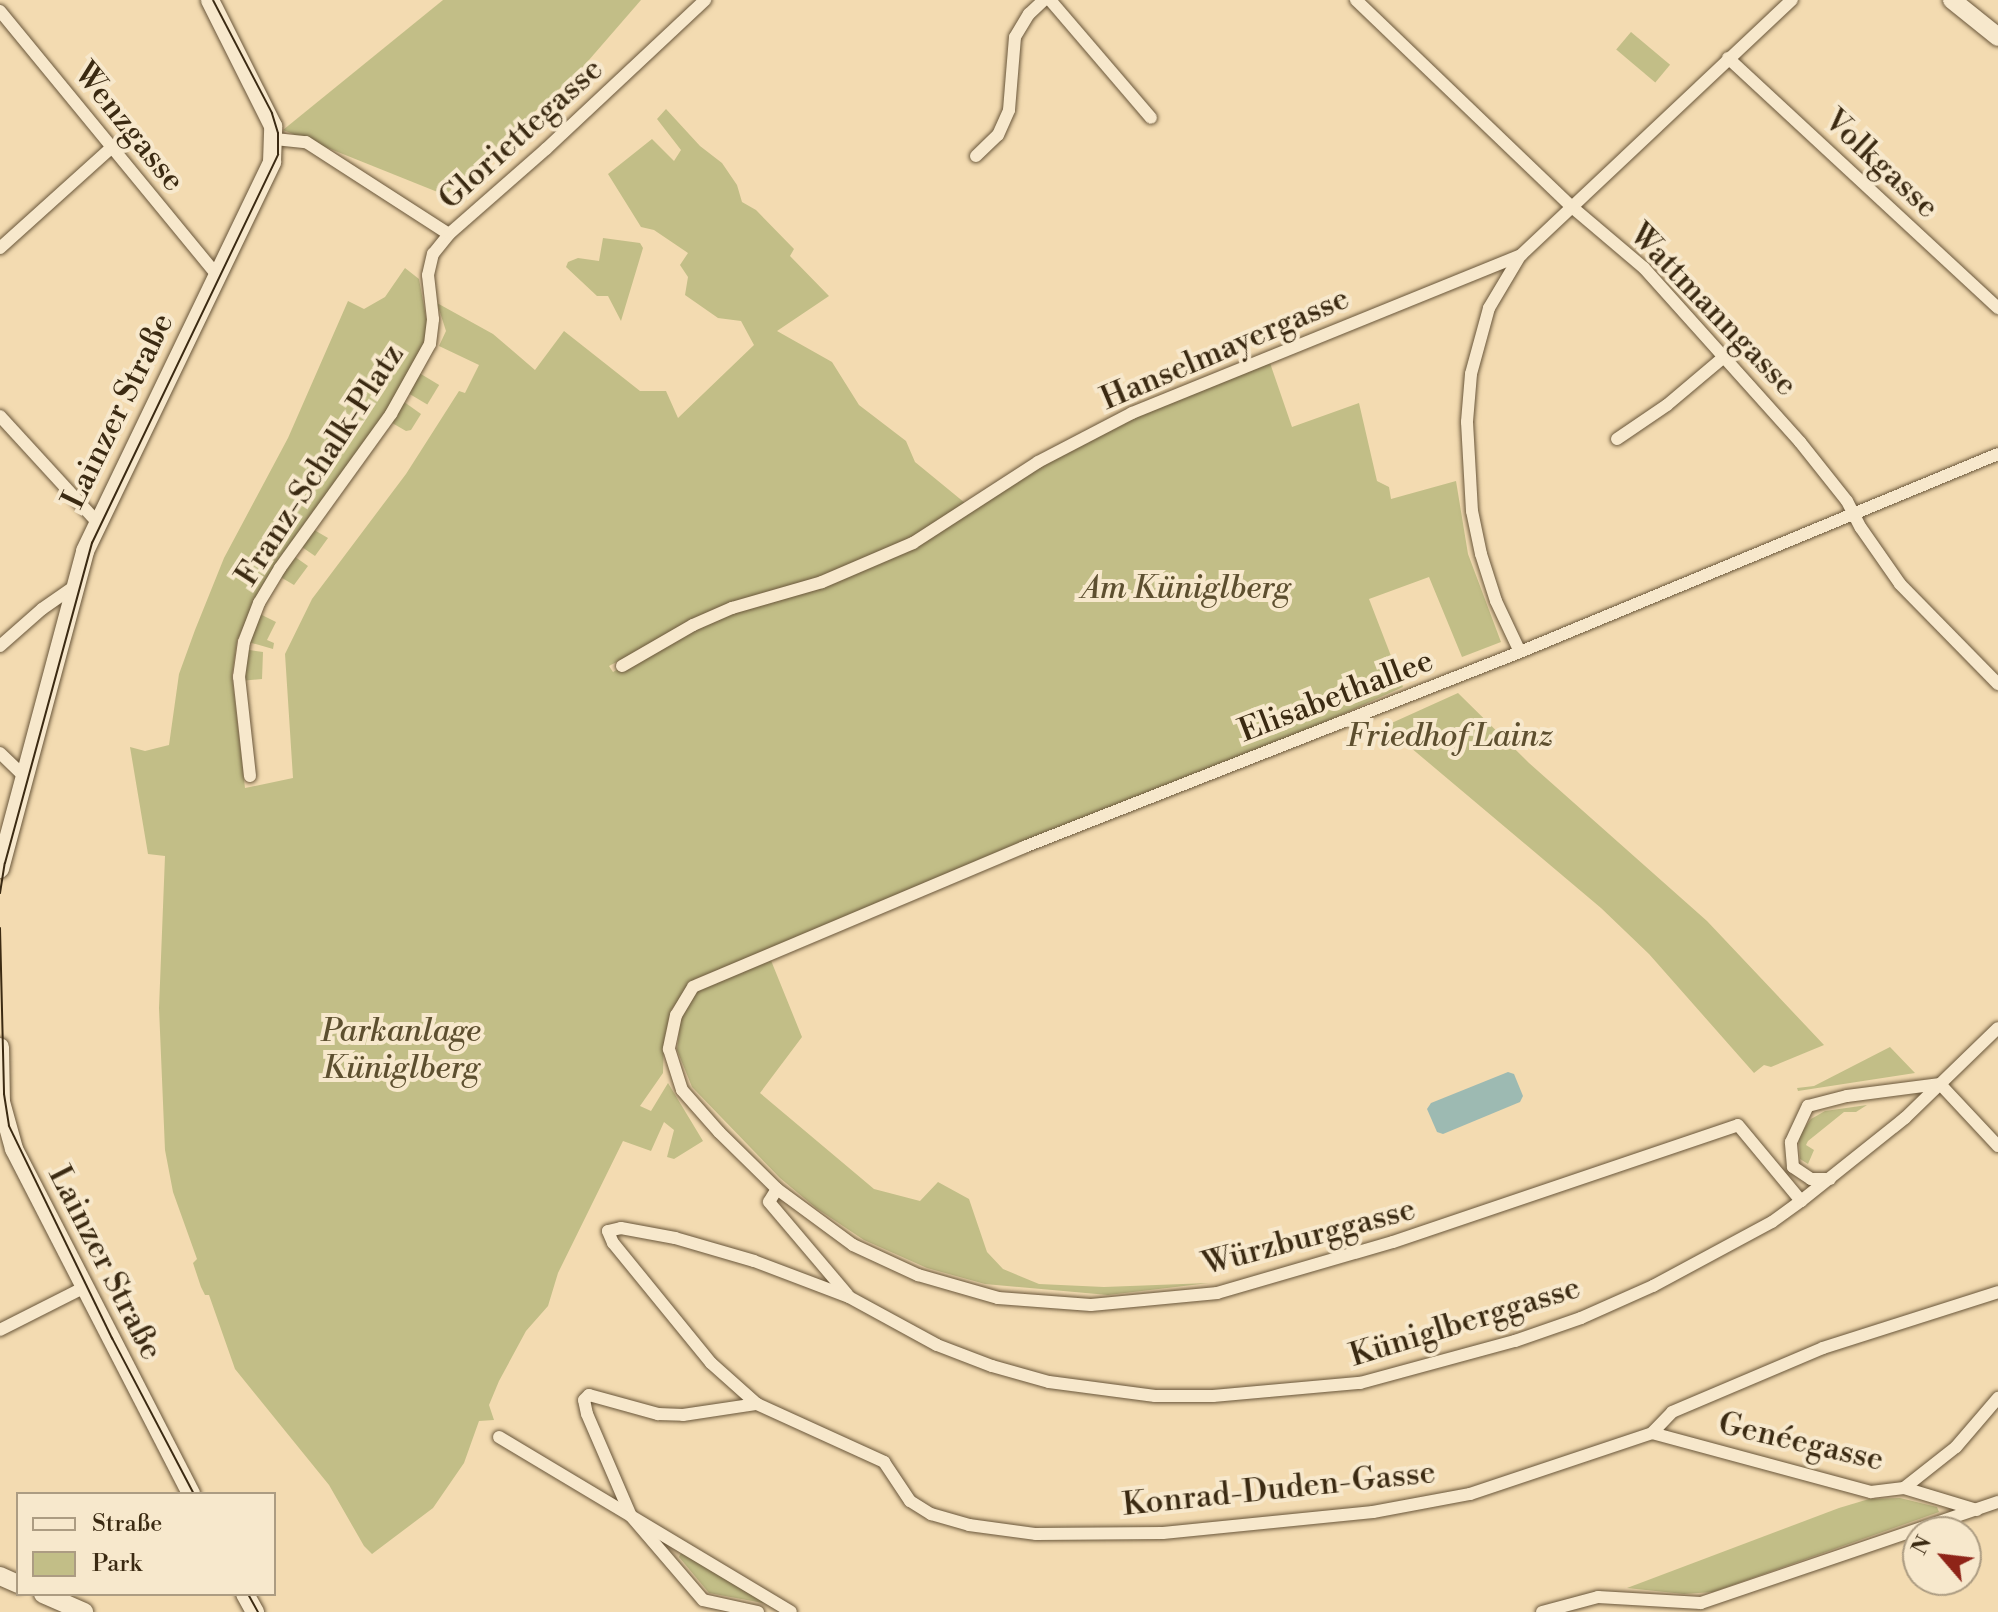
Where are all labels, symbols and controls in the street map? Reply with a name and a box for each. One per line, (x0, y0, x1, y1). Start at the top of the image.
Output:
street label: Gloriettegasse (431, 50, 611, 218)
street label: Wenzgasse (65, 55, 193, 199)
street label: Volkgasse (1816, 101, 1946, 227)
street label: Wattmanngasse (1621, 216, 1805, 404)
street label: Hanselmayergasse (1095, 279, 1355, 419)
street label: Lainzer Straße (54, 307, 182, 515)
street label: Franz-Schalk-Platz (228, 337, 412, 593)
park label: Am Küniglberg (1082, 569, 1290, 607)
street label: Elisabethallee (1233, 641, 1439, 751)
park label: Friedhof Lainz (1346, 717, 1554, 755)
park label: Parkanlage Küniglberg (321, 1013, 481, 1088)
street label: Lainzer Straße (40, 1160, 170, 1366)
street label: Würzburggasse (1198, 1190, 1420, 1284)
street label: Küniglberggasse (1345, 1269, 1585, 1375)
street label: Genéegasse (1715, 1404, 1887, 1480)
street label: Konrad-Duden-Gasse (1120, 1453, 1438, 1525)
legend (16, 1492, 276, 1596)
text: Straße (92, 1509, 162, 1539)
north arrow (1902, 1516, 1982, 1596)
text: N (1906, 1531, 1938, 1559)
text: Park (92, 1549, 142, 1579)

